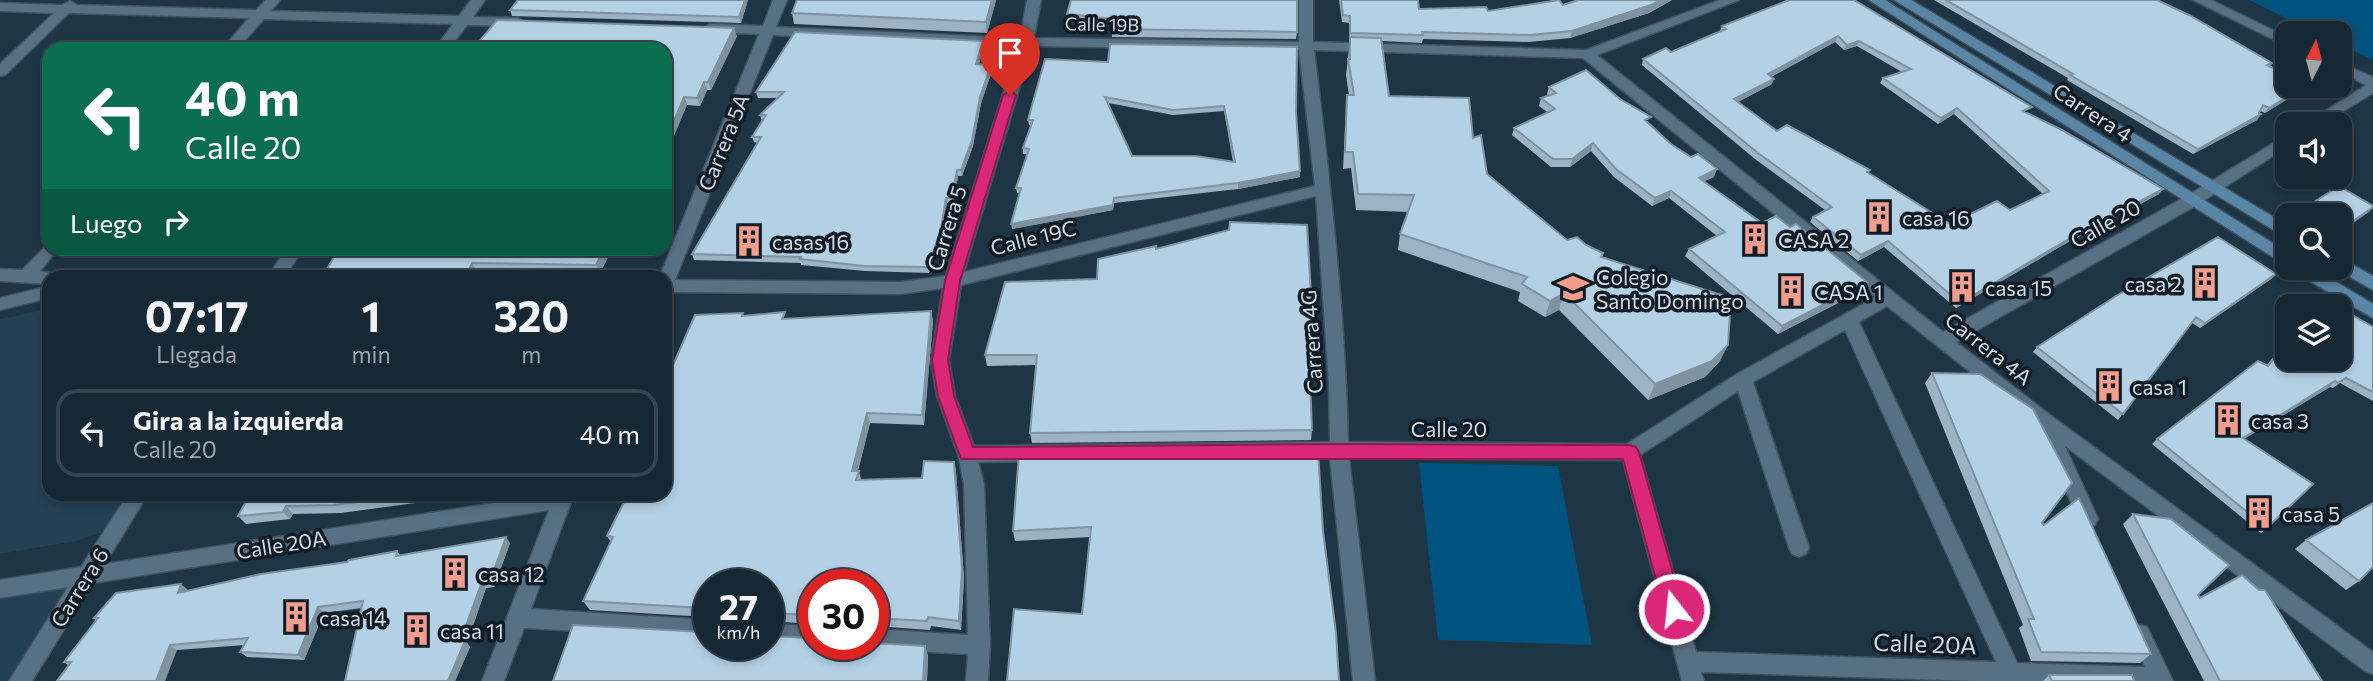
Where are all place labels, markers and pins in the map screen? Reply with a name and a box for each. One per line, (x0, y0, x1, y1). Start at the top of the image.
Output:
pin (980, 23, 1040, 95)
building icon: casa 16 (1862, 200, 1896, 234)
place label: casa 16 (1902, 205, 1970, 230)
building icon: CASA 2 (1738, 222, 1772, 256)
building icon: casas 16 (732, 224, 766, 258)
place label: CASA 2 (1778, 227, 1849, 252)
place label: casas 16 (772, 229, 849, 254)
place label: Colegio Santo Domingo (1596, 264, 1744, 313)
building icon: casa 2 (2188, 266, 2222, 300)
building icon: casa 15 (1945, 270, 1979, 304)
school or university icon: Colegio Santo Domingo (1556, 271, 1590, 305)
place label: casa 2 (2124, 271, 2182, 296)
building icon: CASA 1 (1774, 274, 1808, 308)
place label: casa 15 (1985, 275, 2052, 300)
place label: CASA 1 (1814, 279, 1883, 304)
building icon: casa 1 (2092, 369, 2126, 403)
place label: casa 1 (2132, 374, 2187, 399)
building icon: casa 3 (2211, 403, 2245, 437)
place label: casa 3 (2251, 408, 2309, 433)
building icon: casa 5 (2242, 496, 2276, 530)
place label: casa 5 (2282, 501, 2340, 526)
building icon: casa 12 (438, 556, 472, 590)
place label: casa 12 (478, 561, 545, 586)
building icon: casa 14 (279, 600, 313, 634)
place label: casa 14 (319, 605, 387, 630)
building icon: casa 11 (400, 613, 434, 647)
place label: casa 11 (440, 618, 504, 643)

